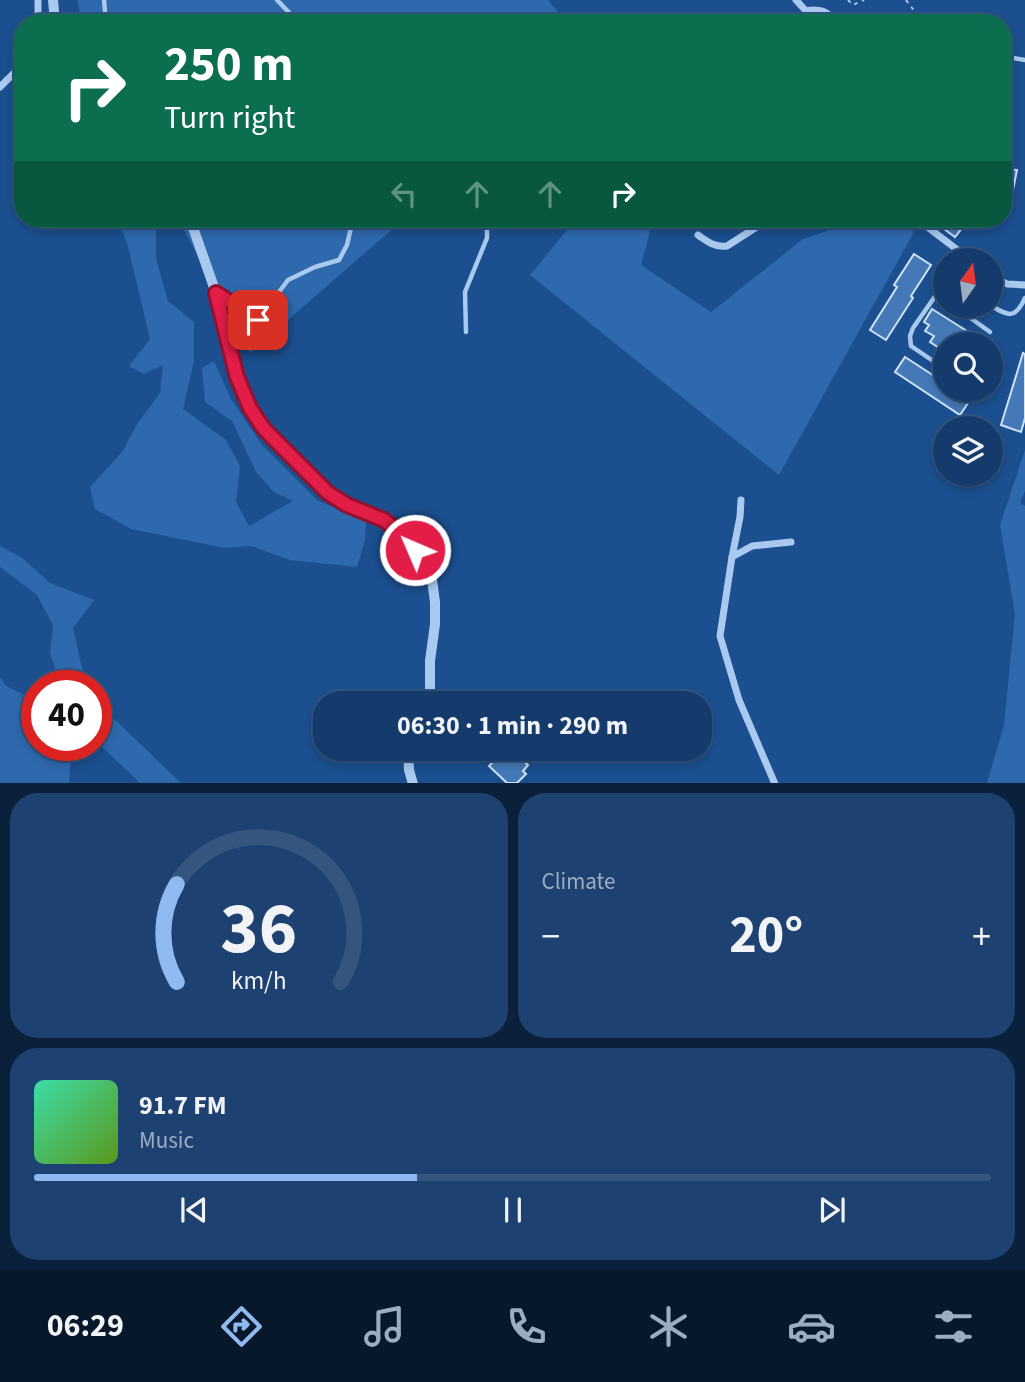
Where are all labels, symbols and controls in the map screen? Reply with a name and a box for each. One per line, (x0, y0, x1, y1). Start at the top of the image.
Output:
text: 250 m (164, 30, 293, 100)
icon: right (49, 42, 140, 133)
text: Turn right (164, 95, 295, 141)
icon: left (385, 175, 423, 213)
icon: ahead (458, 175, 496, 213)
icon: ahead (531, 175, 569, 213)
icon: right (604, 175, 642, 213)
north arrow (933, 248, 1003, 318)
map controls (933, 248, 1003, 486)
pin (228, 290, 288, 350)
icon: arrive (239, 301, 277, 339)
button: search (933, 332, 1003, 402)
button: layers (933, 416, 1003, 486)
position arrow (378, 513, 452, 587)
speed limit sign: 40 (21, 670, 112, 761)
text: 06:30 · 1 min · 290 m (397, 707, 628, 744)
text: Climate (542, 865, 615, 898)
text: 36 (220, 877, 297, 981)
text: 20° (729, 899, 803, 973)
text: − (542, 910, 560, 964)
text: + (972, 910, 991, 964)
text: km/h (231, 962, 287, 998)
text: 91.7 FM (139, 1087, 227, 1124)
text: Music (139, 1124, 194, 1157)
icon: previous (175, 1191, 213, 1229)
icon: pause (494, 1191, 532, 1229)
icon: next (813, 1191, 851, 1229)
icon: directions (217, 1302, 266, 1351)
icon: music (360, 1302, 409, 1351)
icon: phone (502, 1302, 551, 1351)
icon: climate (644, 1302, 693, 1351)
icon: car (787, 1302, 836, 1351)
icon: filters (929, 1302, 978, 1351)
text: 06:29 (47, 1303, 124, 1349)

